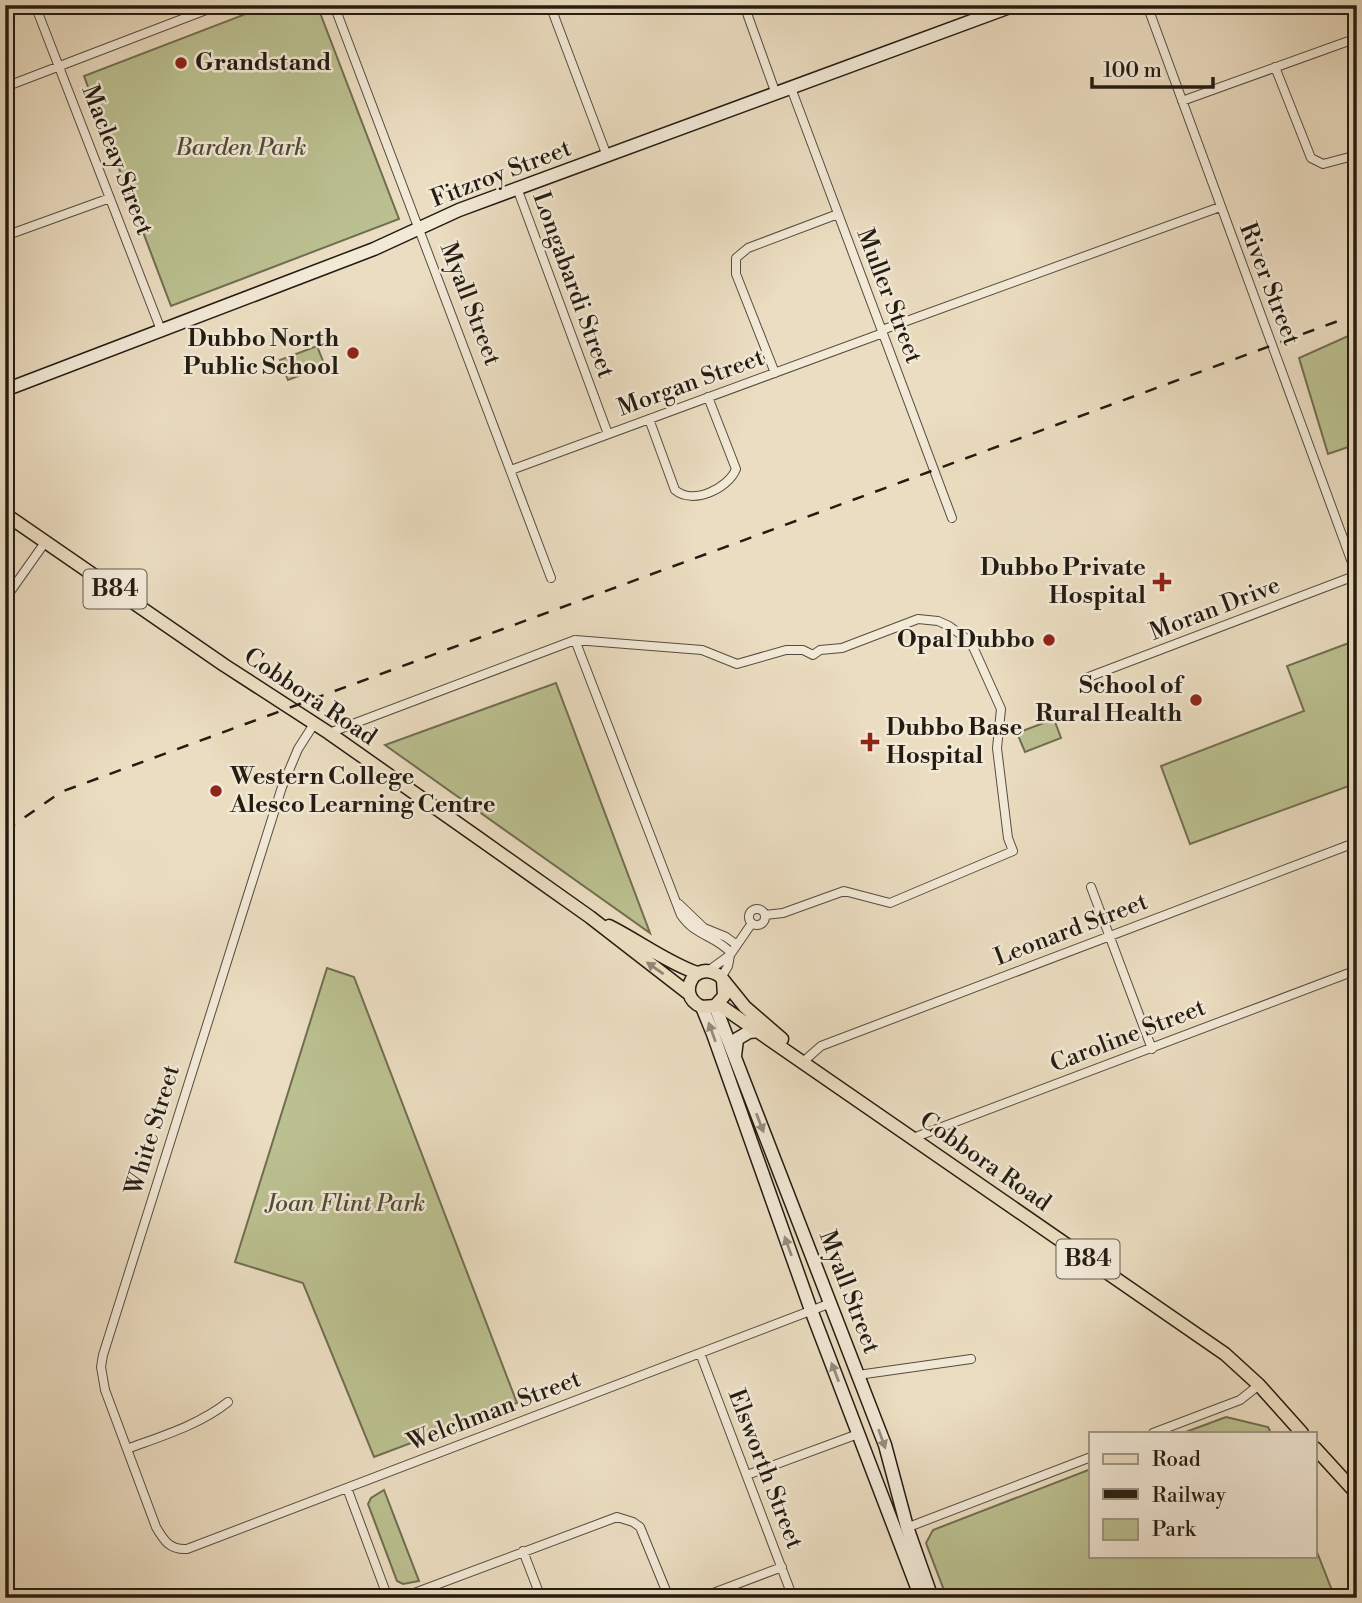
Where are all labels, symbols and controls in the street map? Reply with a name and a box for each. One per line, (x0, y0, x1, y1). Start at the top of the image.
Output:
scale bar (1092, 46, 1213, 90)
place label: Grandstand (195, 48, 331, 78)
marker: Grandstand (173, 55, 189, 71)
text: 100 m (1103, 58, 1162, 84)
street label: Macleay Street (75, 81, 160, 240)
park label: Barden Park (174, 133, 307, 163)
street label: Fitzroy Street (427, 133, 576, 215)
street label: Longabardi Street (525, 188, 621, 383)
street label: River Street (1232, 219, 1306, 350)
street label: Muller Street (850, 224, 929, 368)
street label: Myall Street (433, 238, 507, 370)
place label: Dubbo North Public School (183, 324, 339, 382)
street label: Morgan Street (614, 342, 769, 423)
marker: Dubbo North Public School (345, 345, 361, 361)
place label: Dubbo Private Hospital (980, 553, 1146, 611)
road number: B84 (83, 569, 146, 608)
street label: Moran Drive (1145, 570, 1285, 648)
marker: Dubbo Private Hospital (1152, 572, 1172, 592)
place label: Opal Dubbo (897, 625, 1035, 655)
marker: Opal Dubbo (1041, 632, 1057, 648)
street label: Cobbora Road (238, 642, 382, 753)
place label: School of Rural Health (1035, 671, 1185, 729)
marker: School of Rural Health (1188, 692, 1204, 708)
place label: Dubbo Base Hospital (886, 713, 1022, 771)
marker: Dubbo Base Hospital (860, 732, 880, 752)
place label: Western College Alesco Learning Centre (229, 762, 496, 820)
marker: Western College Alesco Learning Centre (208, 783, 224, 799)
street label: Leonard Street (990, 887, 1152, 973)
one-way arrow (646, 961, 664, 975)
street label: Caroline Street (1046, 992, 1210, 1079)
one-way arrow (706, 1021, 717, 1042)
street label: White Street (119, 1061, 187, 1200)
street label: Cobbora Road (913, 1106, 1057, 1219)
one-way arrow (755, 1113, 766, 1134)
park label: Joan Flint Park (264, 1189, 425, 1219)
street label: Myall Street (812, 1226, 886, 1358)
one-way arrow (782, 1236, 793, 1257)
road number: B84 (1056, 1240, 1120, 1278)
one-way arrow (829, 1361, 840, 1382)
street label: Welchman Street (402, 1364, 585, 1458)
street label: Elsworth Street (721, 1385, 809, 1554)
one-way arrow (877, 1428, 888, 1449)
legend (1089, 1432, 1316, 1558)
text: Road (1152, 1447, 1201, 1473)
text: Railway (1152, 1483, 1227, 1509)
text: Park (1152, 1517, 1197, 1543)

